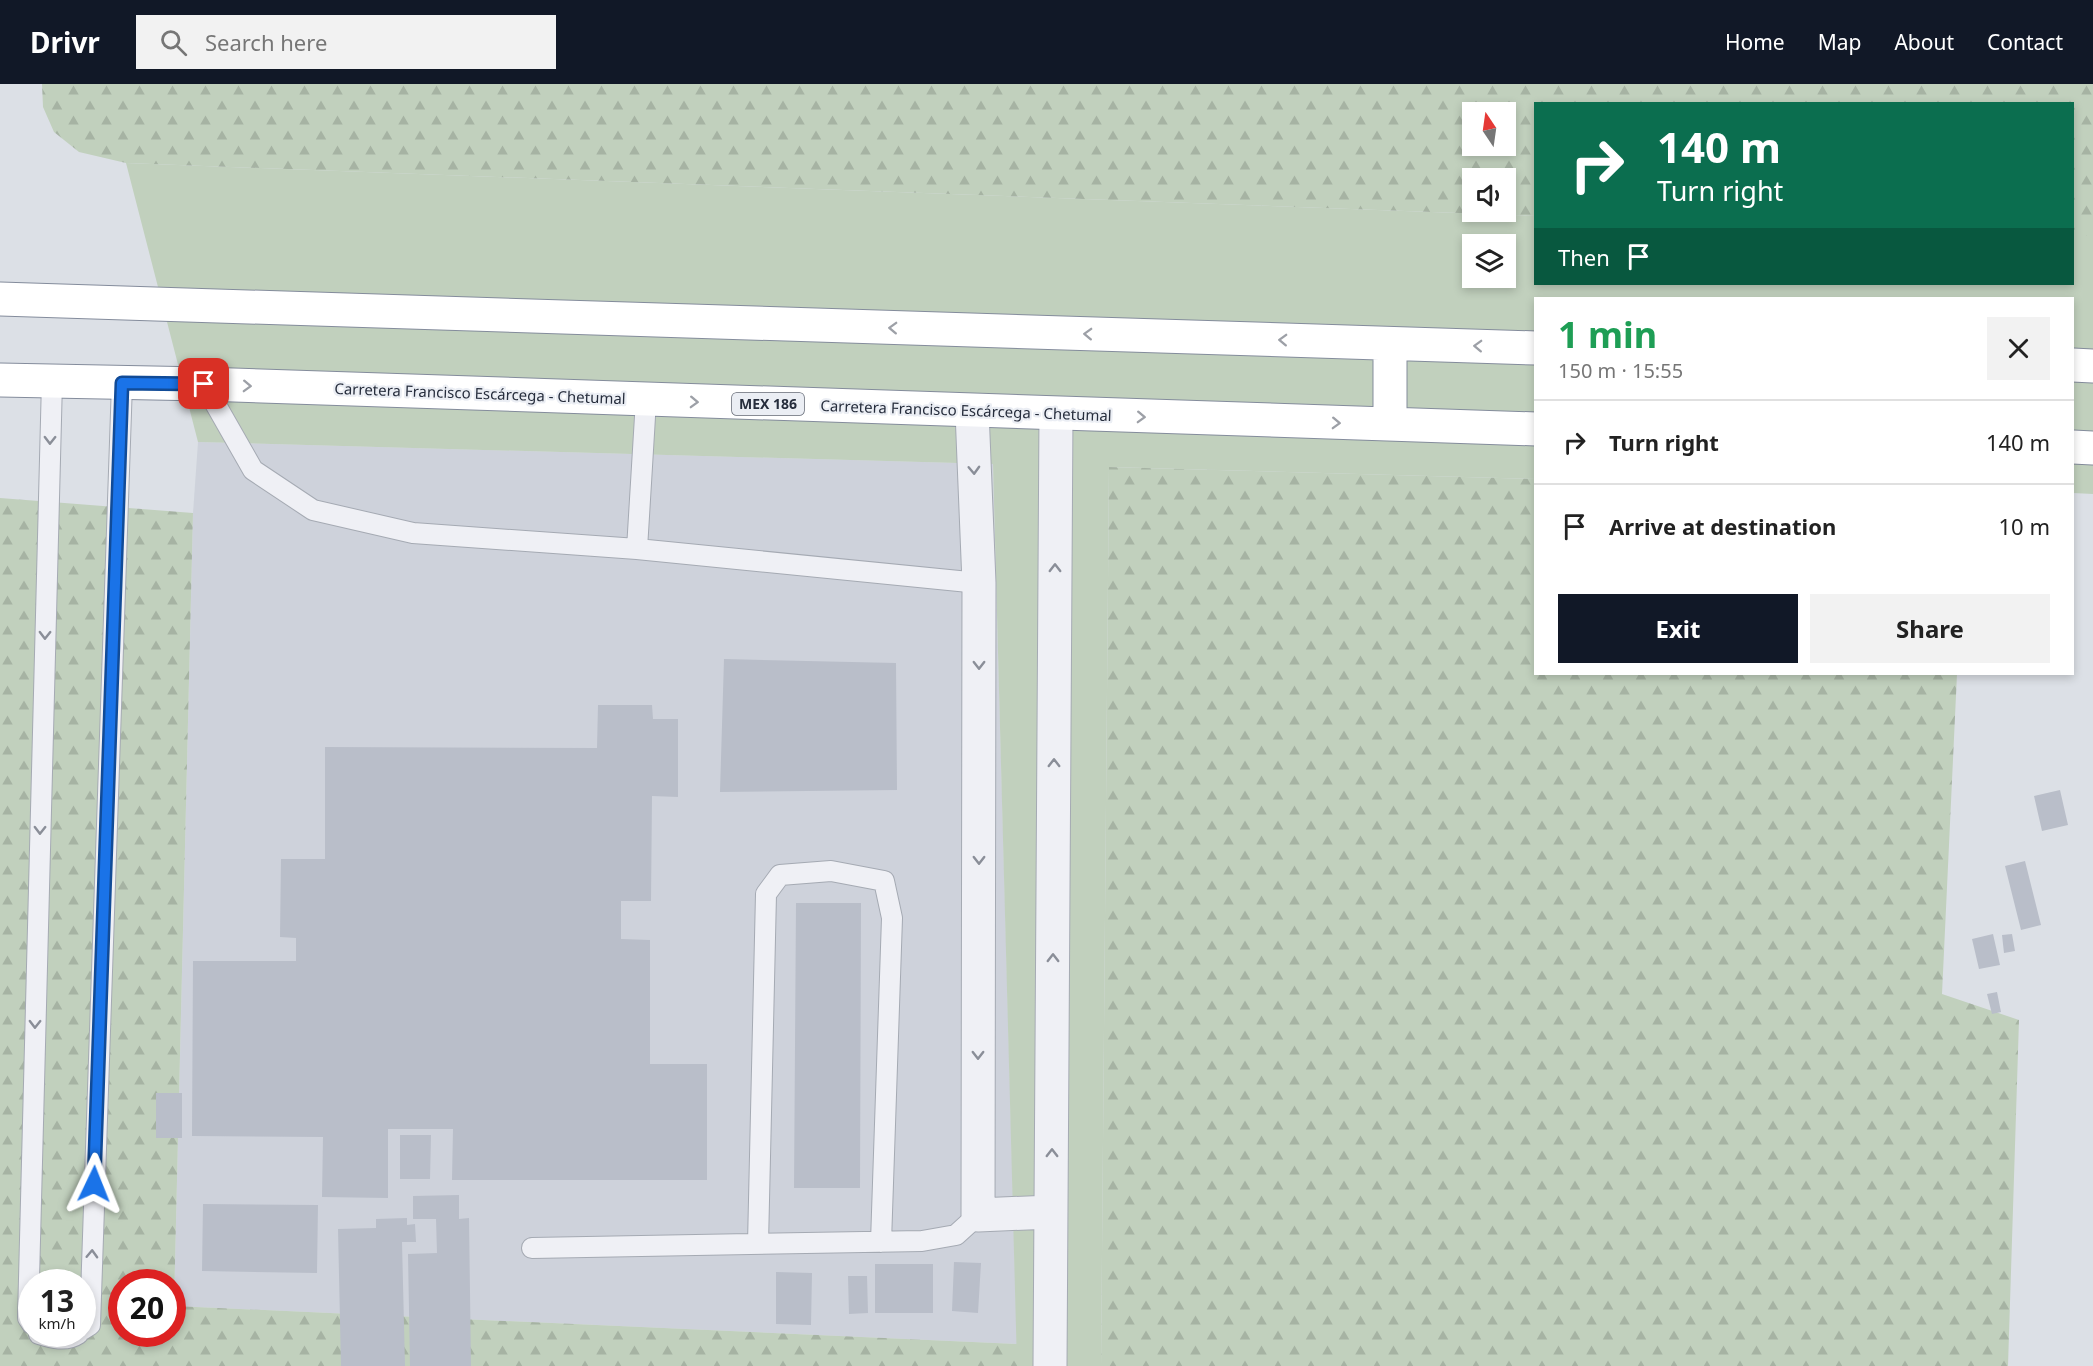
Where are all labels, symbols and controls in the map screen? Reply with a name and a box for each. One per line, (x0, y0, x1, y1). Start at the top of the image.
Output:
search box (136, 15, 556, 69)
text: Drivr (30, 23, 100, 61)
icon: search (157, 26, 190, 59)
text: Search here (205, 27, 327, 57)
text: Home (1725, 28, 1785, 56)
text: Map (1818, 28, 1861, 56)
text: About (1894, 28, 1954, 56)
text: Contact (1987, 28, 2063, 56)
north arrow (1462, 102, 1516, 156)
map controls (1462, 102, 1516, 288)
text: 140 m (1657, 118, 1781, 175)
icon: right (1558, 126, 1636, 204)
button: sound (1462, 168, 1516, 222)
text: Turn right (1657, 172, 1783, 209)
button: layers (1462, 234, 1516, 288)
icon: arrive (1622, 240, 1655, 273)
text: Then (1558, 242, 1610, 272)
text: 1 min (1558, 310, 1657, 359)
button: close (1987, 317, 2050, 380)
one-way arrow (888, 321, 897, 334)
one-way arrow (1083, 328, 1092, 340)
one-way arrow (1278, 334, 1287, 347)
one-way arrow (1473, 340, 1482, 353)
text: 150 m · 15:55 (1558, 357, 1683, 384)
pin (178, 358, 229, 409)
icon: arrive (187, 367, 220, 400)
street label: Carretera Francisco Escárcega - Chetumal (334, 378, 626, 408)
one-way arrow (243, 379, 252, 392)
road number: MEX 186 (732, 393, 804, 415)
street label: Carretera Francisco Escárcega - Chetumal (820, 395, 1112, 425)
one-way arrow (690, 396, 699, 408)
one-way arrow (1136, 410, 1145, 423)
one-way arrow (1331, 416, 1340, 429)
icon: right (1558, 426, 1591, 459)
text: Turn right (1609, 427, 1719, 457)
text: 140 m (1986, 427, 2050, 457)
one-way arrow (44, 435, 57, 444)
one-way arrow (968, 465, 981, 474)
icon: arrive (1558, 510, 1591, 543)
text: Arrive at destination (1609, 511, 1836, 541)
text: 10 m (1999, 511, 2050, 541)
one-way arrow (1049, 564, 1061, 573)
button: Exit (1558, 594, 1798, 663)
button: Share (1810, 594, 2050, 663)
one-way arrow (39, 630, 51, 639)
one-way arrow (973, 660, 985, 669)
one-way arrow (1048, 759, 1060, 768)
one-way arrow (34, 825, 46, 834)
one-way arrow (973, 855, 985, 864)
one-way arrow (1047, 954, 1059, 963)
one-way arrow (29, 1020, 41, 1029)
one-way arrow (972, 1050, 984, 1059)
one-way arrow (1046, 1149, 1058, 1158)
position arrow (62, 1152, 126, 1216)
one-way arrow (86, 1250, 99, 1259)
speed limit sign: 20 (108, 1269, 186, 1347)
text: 13 (40, 1280, 74, 1321)
text: km/h (39, 1313, 75, 1333)

